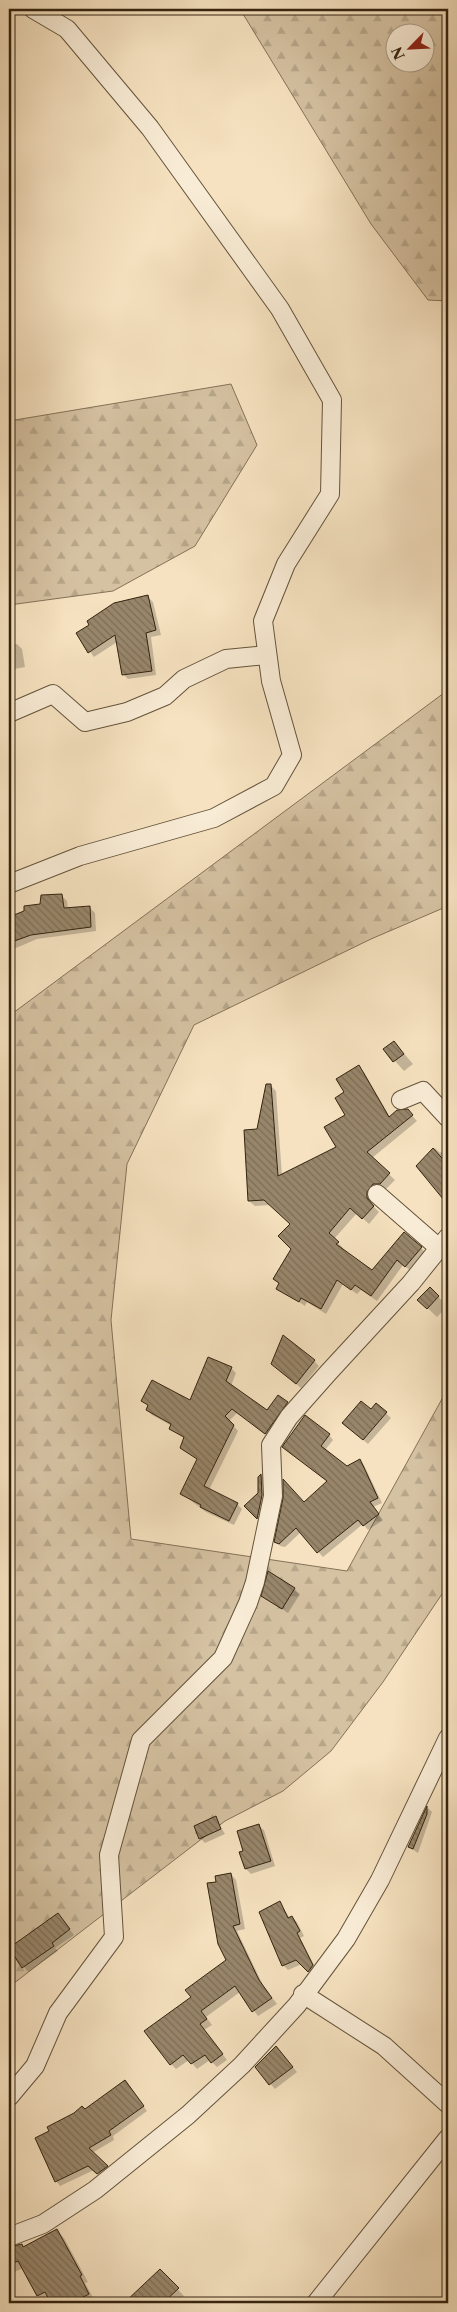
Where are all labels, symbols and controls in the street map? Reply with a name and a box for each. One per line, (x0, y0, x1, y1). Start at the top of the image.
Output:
north arrow (384, 22, 434, 72)
text: N (387, 44, 409, 63)

